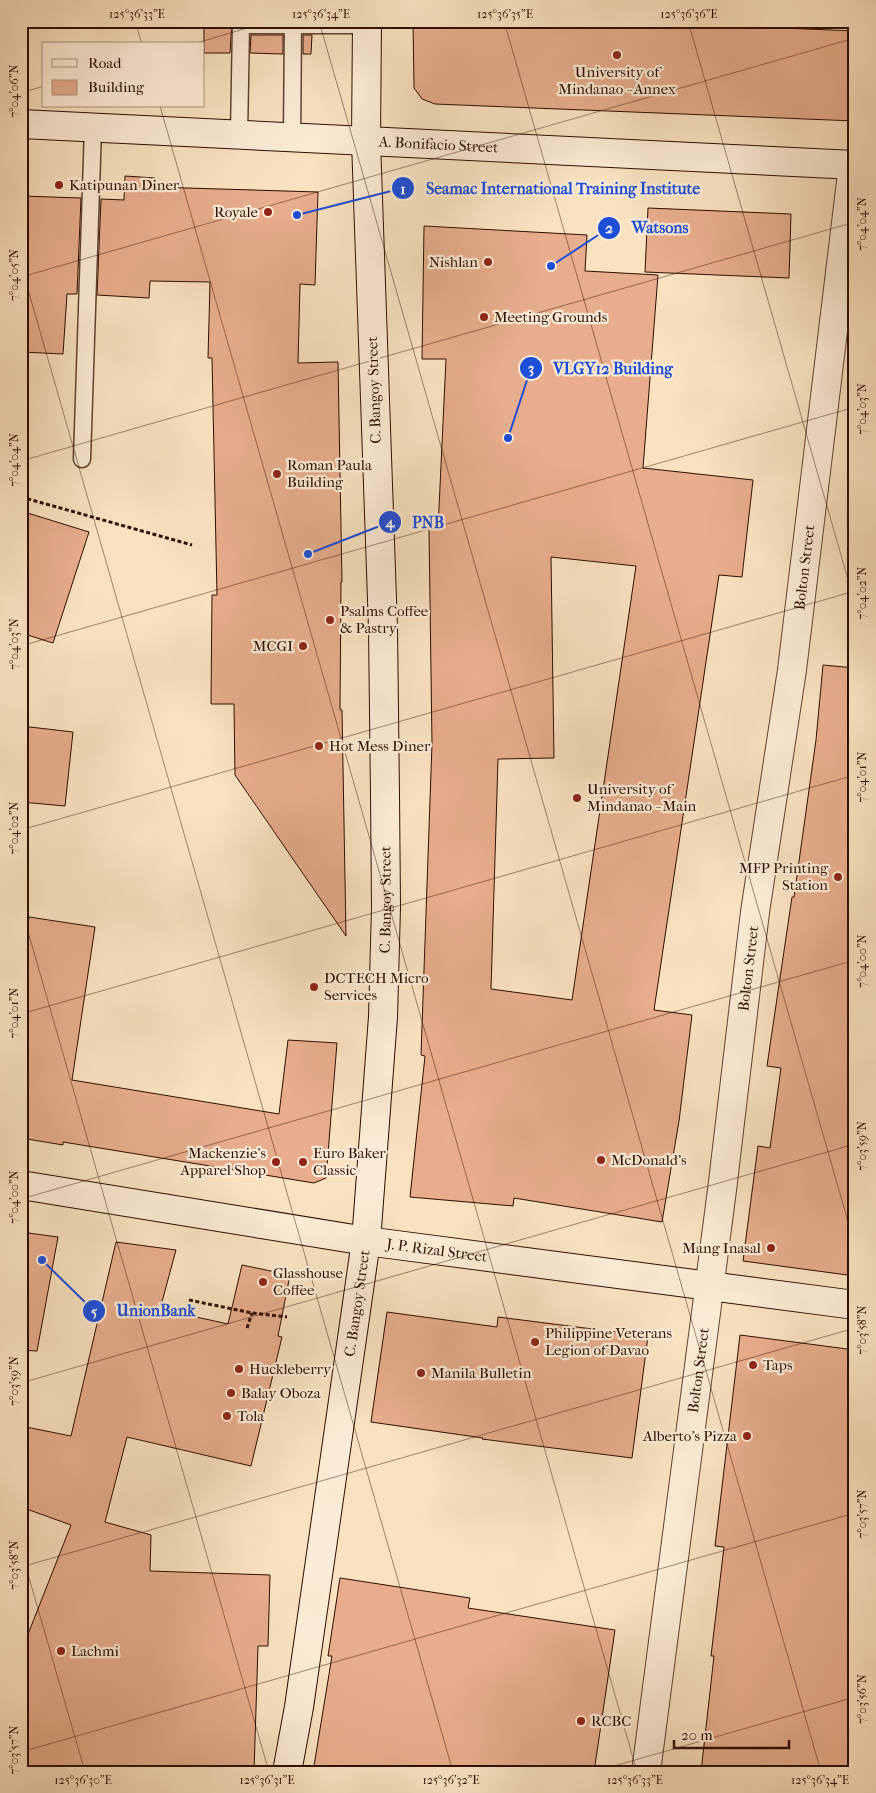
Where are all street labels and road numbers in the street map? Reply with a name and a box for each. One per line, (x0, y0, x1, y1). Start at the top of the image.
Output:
street label: A. Bonifacio Street (377, 133, 499, 156)
street label: C. Bangoy Street (363, 335, 385, 444)
street label: Bolton Street (790, 523, 819, 611)
street label: C. Bangoy Street (376, 845, 395, 954)
street label: Bolton Street (734, 924, 762, 1012)
street label: J. P. Rizal Street (384, 1235, 489, 1266)
street label: C. Bangoy Street (340, 1248, 374, 1358)
street label: Bolton Street (684, 1326, 713, 1414)

